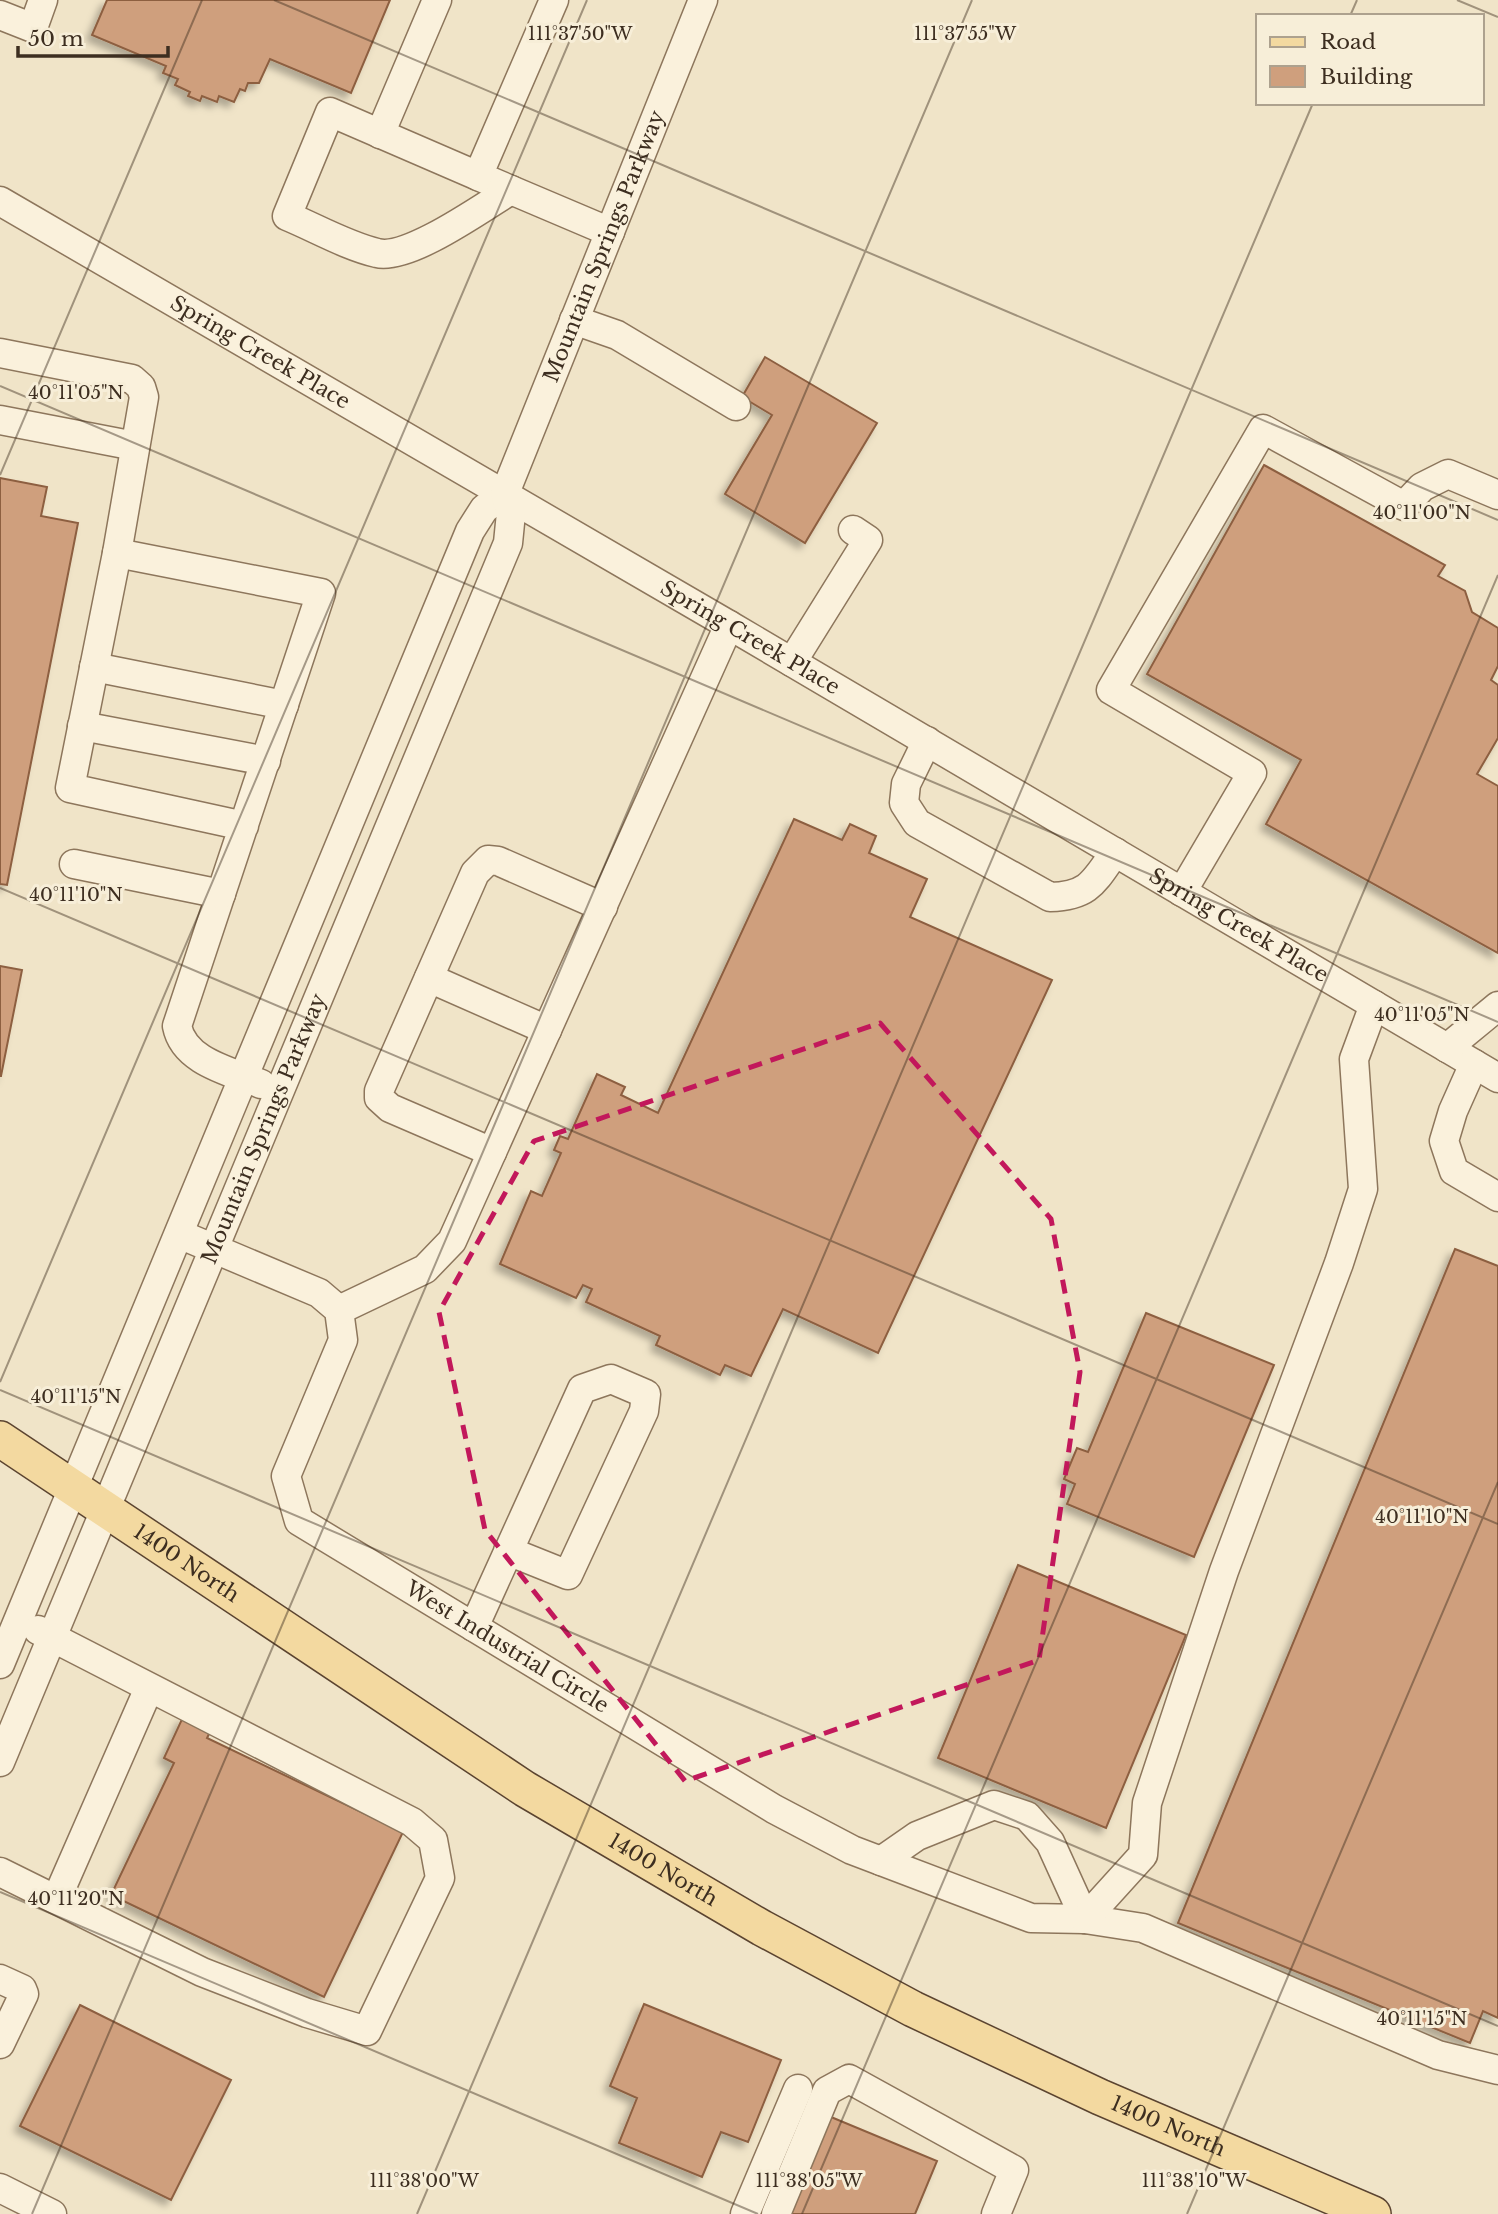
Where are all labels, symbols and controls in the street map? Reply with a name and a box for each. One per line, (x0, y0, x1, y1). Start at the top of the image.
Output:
scale bar (18, 14, 168, 58)
legend (1256, 14, 1484, 105)
text: 111°37'50"W (528, 23, 633, 45)
text: 111°37'55"W (914, 23, 1017, 45)
text: 50 m (28, 26, 84, 52)
text: Road (1320, 29, 1376, 55)
text: Building (1320, 64, 1413, 90)
street label: Mountain Springs Parkway (538, 106, 671, 386)
street label: Spring Creek Place (166, 290, 355, 415)
text: 40°11'05"N (28, 382, 124, 404)
text: 40°11'00"N (1373, 502, 1471, 524)
street label: Spring Creek Place (656, 575, 844, 700)
street label: Spring Creek Place (1145, 862, 1333, 988)
text: 40°11'10"N (29, 884, 123, 906)
street label: Mountain Springs Parkway (196, 989, 332, 1268)
text: 40°11'05"N (1374, 1004, 1470, 1026)
text: 40°11'15"N (31, 1386, 121, 1408)
text: 40°11'10"N (1375, 1506, 1469, 1528)
street label: 1400 North (128, 1519, 244, 1608)
street label: West Industrial Circle (400, 1575, 613, 1719)
street label: 1400 North (604, 1828, 722, 1912)
text: 40°11'20"N (28, 1888, 124, 1910)
text: 40°11'15"N (1377, 2008, 1467, 2030)
street label: 1400 North (1107, 2090, 1230, 2162)
text: 111°38'00"W (369, 2170, 480, 2192)
text: 111°38'05"W (755, 2170, 863, 2192)
text: 111°38'10"W (1142, 2170, 1247, 2192)

